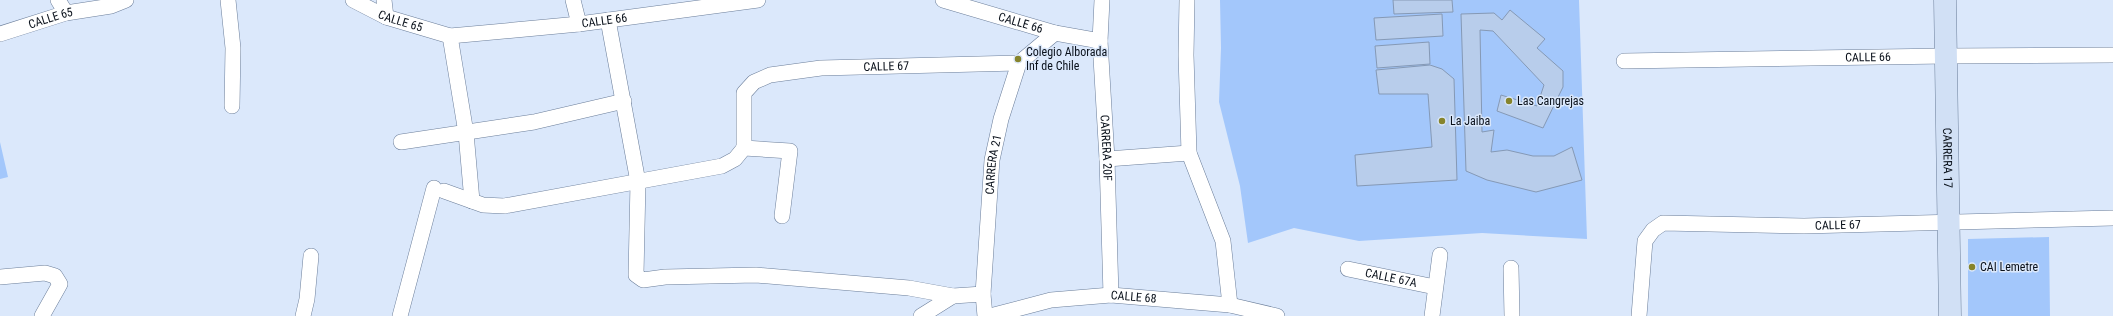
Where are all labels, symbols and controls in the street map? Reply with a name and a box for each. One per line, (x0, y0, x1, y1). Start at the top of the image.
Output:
street label: CALLE 65 (27, 5, 74, 32)
street label: CALLE 65 (376, 7, 424, 34)
street label: CALLE 66 (997, 10, 1045, 36)
street label: CALLE 66 (581, 11, 628, 31)
place label: Colegio Alborada Inf de Chile (1026, 45, 1107, 73)
street label: CALLE 66 (1845, 50, 1891, 65)
marker: Colegio Alborada Inf de Chile (1013, 54, 1023, 64)
street label: CALLE 67 (863, 59, 909, 74)
place label: Las Cangrejas (1517, 94, 1584, 108)
marker: Las Cangrejas (1504, 96, 1514, 106)
street label: CARRERA 20F (1097, 114, 1115, 181)
place label: La Jaiba (1450, 114, 1490, 128)
marker: La Jaiba (1437, 116, 1447, 126)
street label: CARRERA 17 (1940, 128, 1955, 188)
street label: CARRERA 21 (983, 133, 1004, 195)
street label: CALLE 67 (1815, 218, 1861, 233)
place label: CAI Lemetre (1980, 260, 2039, 274)
marker: CAI Lemetre (1967, 262, 1977, 272)
street label: CALLE 67A (1364, 266, 1418, 290)
street label: CALLE 68 (1110, 288, 1157, 306)

